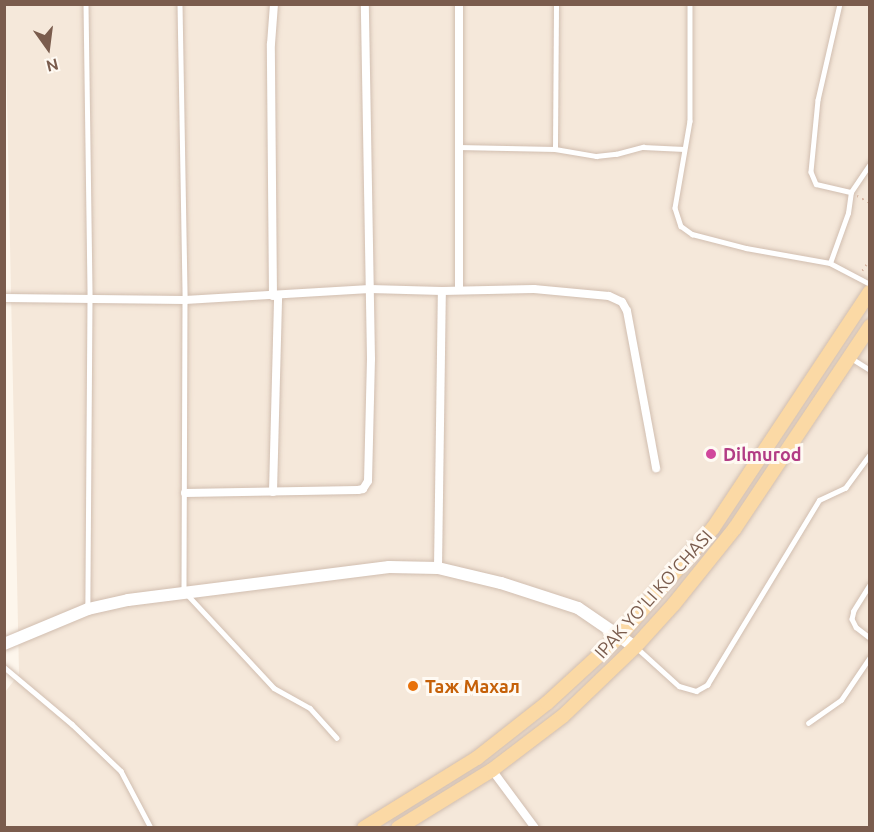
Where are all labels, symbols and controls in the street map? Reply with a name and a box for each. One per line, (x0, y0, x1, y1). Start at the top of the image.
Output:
north arrow (18, 18, 78, 78)
text: N (44, 55, 60, 76)
place label: Dilmurod (723, 443, 802, 465)
marker: Dilmurod (704, 447, 718, 461)
street label: IPAK YO'LI KO'CHASI (590, 525, 716, 663)
place label: Таж Махал (425, 675, 520, 697)
marker: Таж Махал (406, 679, 420, 693)

